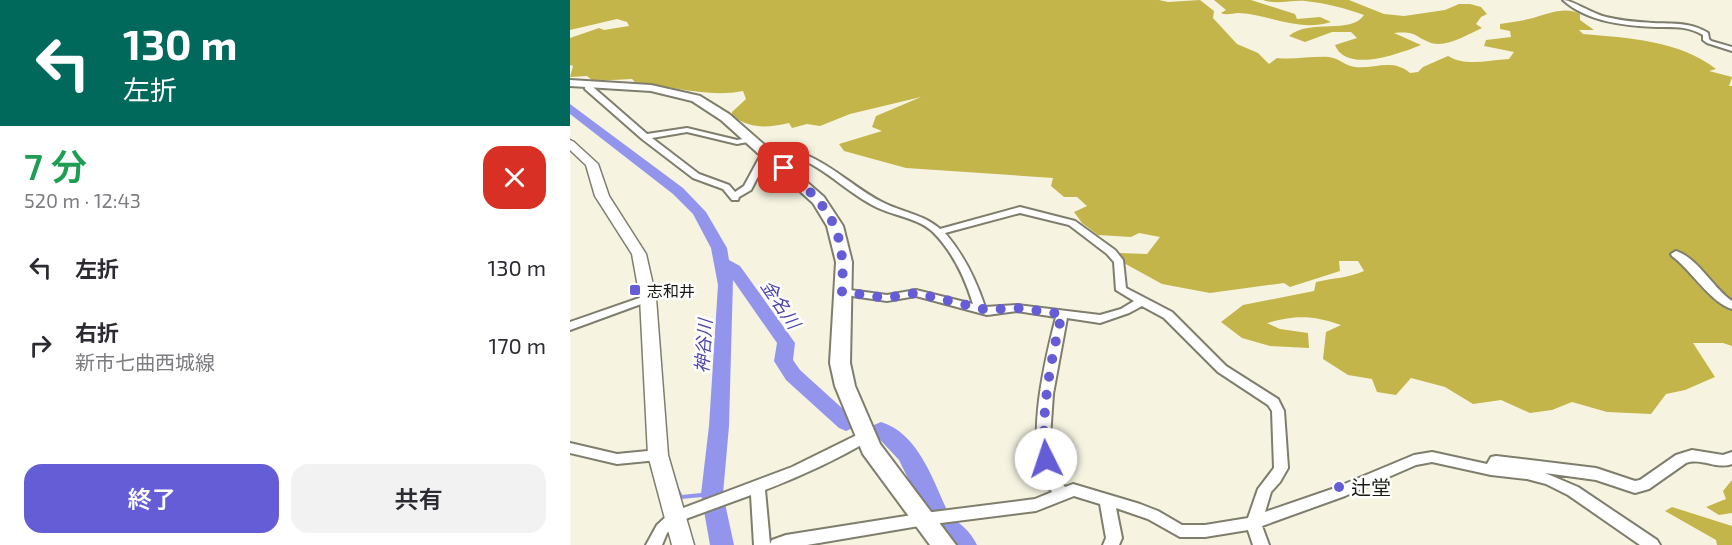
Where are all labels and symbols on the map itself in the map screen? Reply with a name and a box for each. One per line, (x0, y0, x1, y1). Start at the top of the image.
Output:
pin (758, 142, 809, 193)
water label: 金名川 (757, 275, 806, 334)
place label: 志和井 (647, 281, 695, 300)
marker: 志和井 (628, 283, 642, 297)
water label: 神谷川 (690, 316, 716, 374)
position arrow (1014, 427, 1078, 491)
place label: 辻堂 (1351, 475, 1391, 499)
marker: 辻堂 (1332, 480, 1346, 494)

